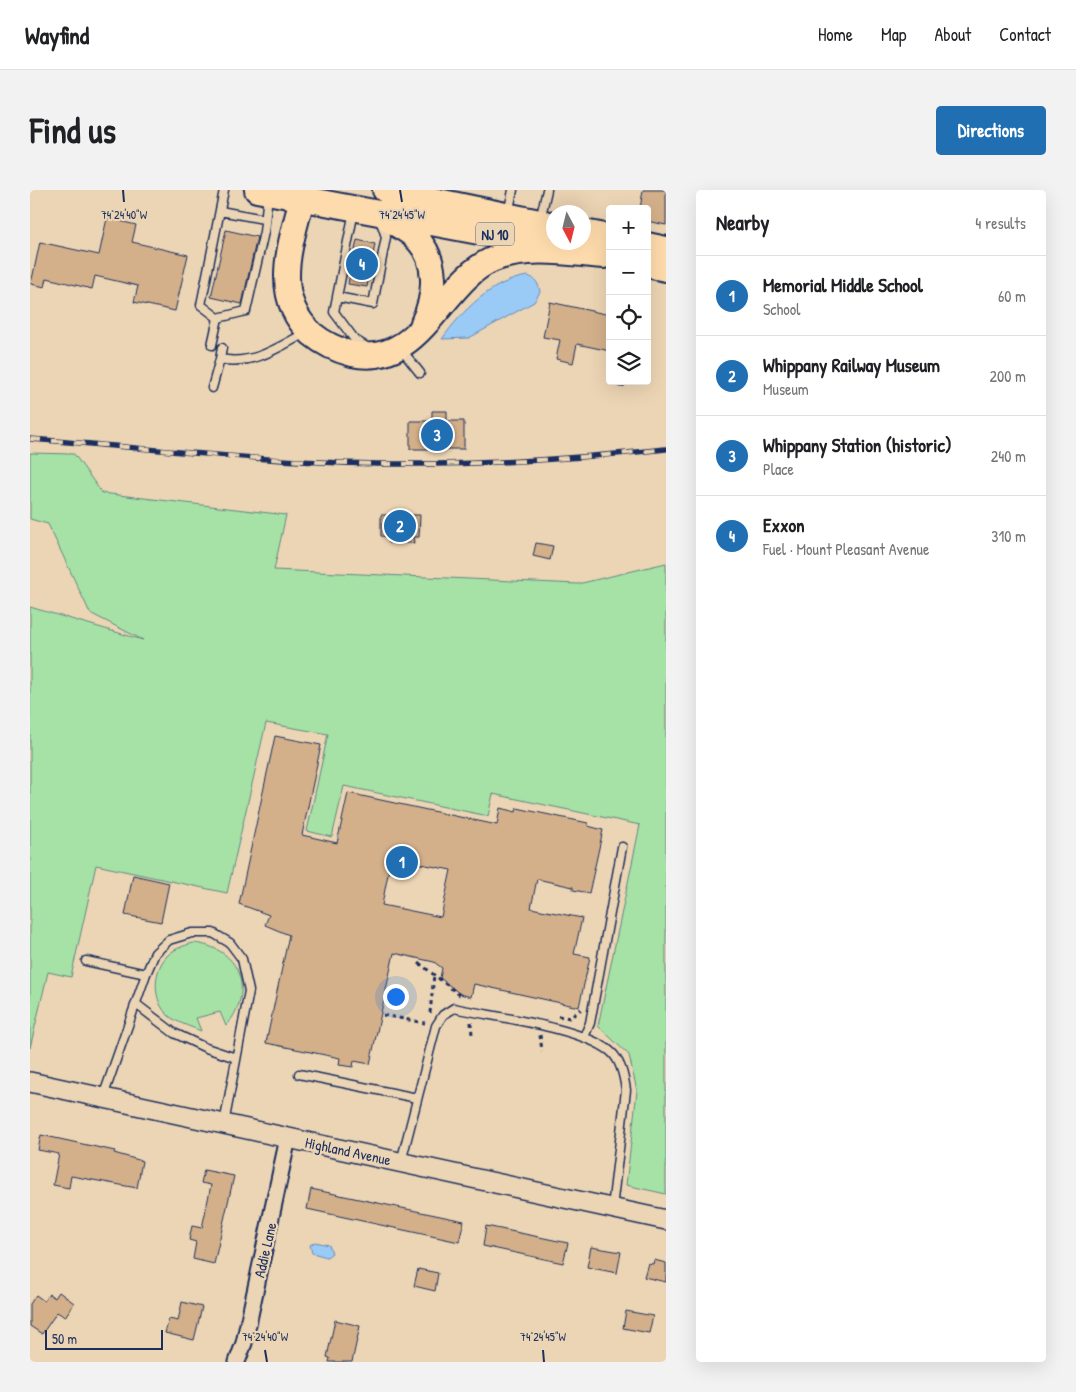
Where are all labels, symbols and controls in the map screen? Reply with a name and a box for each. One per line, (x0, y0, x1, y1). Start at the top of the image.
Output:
text: Wayfind (25, 19, 89, 51)
text: Home (818, 22, 853, 47)
text: Map (881, 22, 906, 47)
text: About (934, 22, 971, 47)
text: Contact (999, 22, 1051, 47)
button: Directions (936, 106, 1046, 155)
text: Find us (30, 107, 116, 154)
north arrow (546, 205, 591, 250)
map controls (606, 205, 651, 385)
button: + (606, 205, 651, 250)
text: 74°24'40"W (101, 206, 148, 223)
text: 74°24'45"W (379, 206, 426, 223)
text: Nearby (716, 208, 769, 237)
text: 4 results (975, 212, 1026, 234)
road number: NJ 10 (476, 223, 514, 246)
pin: 4 (346, 245, 378, 283)
button: − (606, 250, 651, 295)
text: Memorial Middle School (763, 272, 923, 298)
text: 1 (729, 285, 735, 307)
text: 60 m (998, 285, 1026, 307)
button: locate (606, 295, 651, 340)
text: School (763, 298, 800, 320)
button: layers (606, 340, 651, 385)
text: Whippany Railway Museum (763, 352, 940, 378)
text: 2 (728, 365, 736, 387)
text: 200 m (990, 365, 1026, 387)
text: Museum (763, 378, 809, 400)
pin: 3 (421, 416, 453, 454)
text: Whippany Station (historic) (763, 432, 952, 458)
text: 3 (728, 445, 736, 467)
text: 240 m (991, 445, 1026, 467)
text: Place (763, 458, 794, 480)
pin: 2 (384, 507, 416, 545)
text: Exxon (763, 512, 805, 538)
text: 4 (729, 525, 735, 547)
text: 310 m (991, 525, 1026, 547)
text: Fuel · Mount Pleasant Avenue (763, 538, 929, 560)
pin: 1 (386, 843, 418, 881)
your location (383, 984, 409, 1010)
street label: Highland Avenue (303, 1132, 393, 1170)
street label: Addie Lane (248, 1220, 282, 1280)
scale bar (45, 1327, 162, 1350)
text: 74°24'40"W (242, 1328, 289, 1345)
text: 74°24'45"W (520, 1328, 567, 1345)
text: 50 m (52, 1329, 77, 1348)

